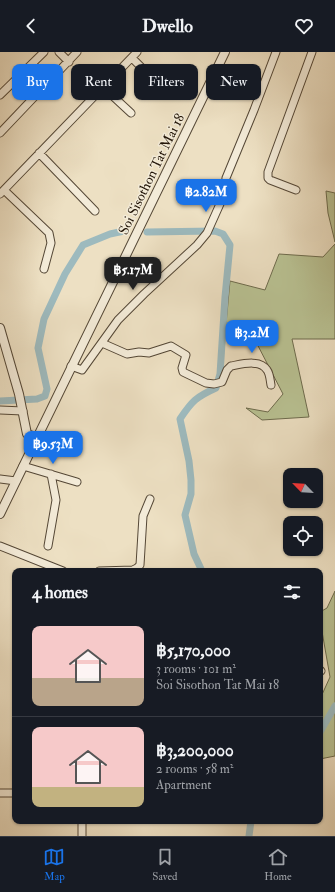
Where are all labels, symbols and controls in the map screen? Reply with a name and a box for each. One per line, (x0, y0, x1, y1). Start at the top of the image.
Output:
icon: back (20, 15, 42, 37)
text: Dwello (142, 15, 193, 38)
icon: heart (293, 15, 315, 37)
chip: Buy (12, 64, 63, 100)
chip: Rent (71, 64, 126, 100)
chip: Filters (134, 64, 198, 100)
chip: New (206, 64, 261, 100)
street label: Soi Sisothon Tat Mai 18 (115, 111, 188, 237)
pin: ฿2.82M (173, 179, 239, 213)
text: ฿2.82M (185, 184, 227, 200)
pin: ฿5.17M (100, 257, 166, 291)
text: ฿5.17M (113, 262, 153, 278)
pin: ฿3.2M (224, 320, 280, 354)
text: ฿3.2M (235, 325, 269, 341)
pin: ฿9.53M (20, 431, 86, 465)
text: ฿9.53M (33, 436, 73, 452)
north arrow (283, 468, 323, 508)
map controls (283, 468, 323, 556)
button: locate (283, 516, 323, 556)
icon: filters (281, 581, 303, 603)
text: 4 homes (32, 582, 88, 603)
text: ฿5,170,000 (156, 640, 231, 661)
icon: home (64, 642, 112, 690)
text: 3 rooms · 101 m² (156, 661, 236, 677)
text: Soi Sisothon Tat Mai 18 (156, 677, 279, 693)
text: ฿3,200,000 (156, 740, 234, 761)
icon: home (64, 743, 112, 791)
text: 2 rooms · 58 m² (156, 761, 234, 777)
text: Apartment (156, 777, 212, 793)
tab: Map (43, 846, 65, 883)
tab: Saved (152, 846, 177, 883)
tab: Home (264, 846, 292, 883)

